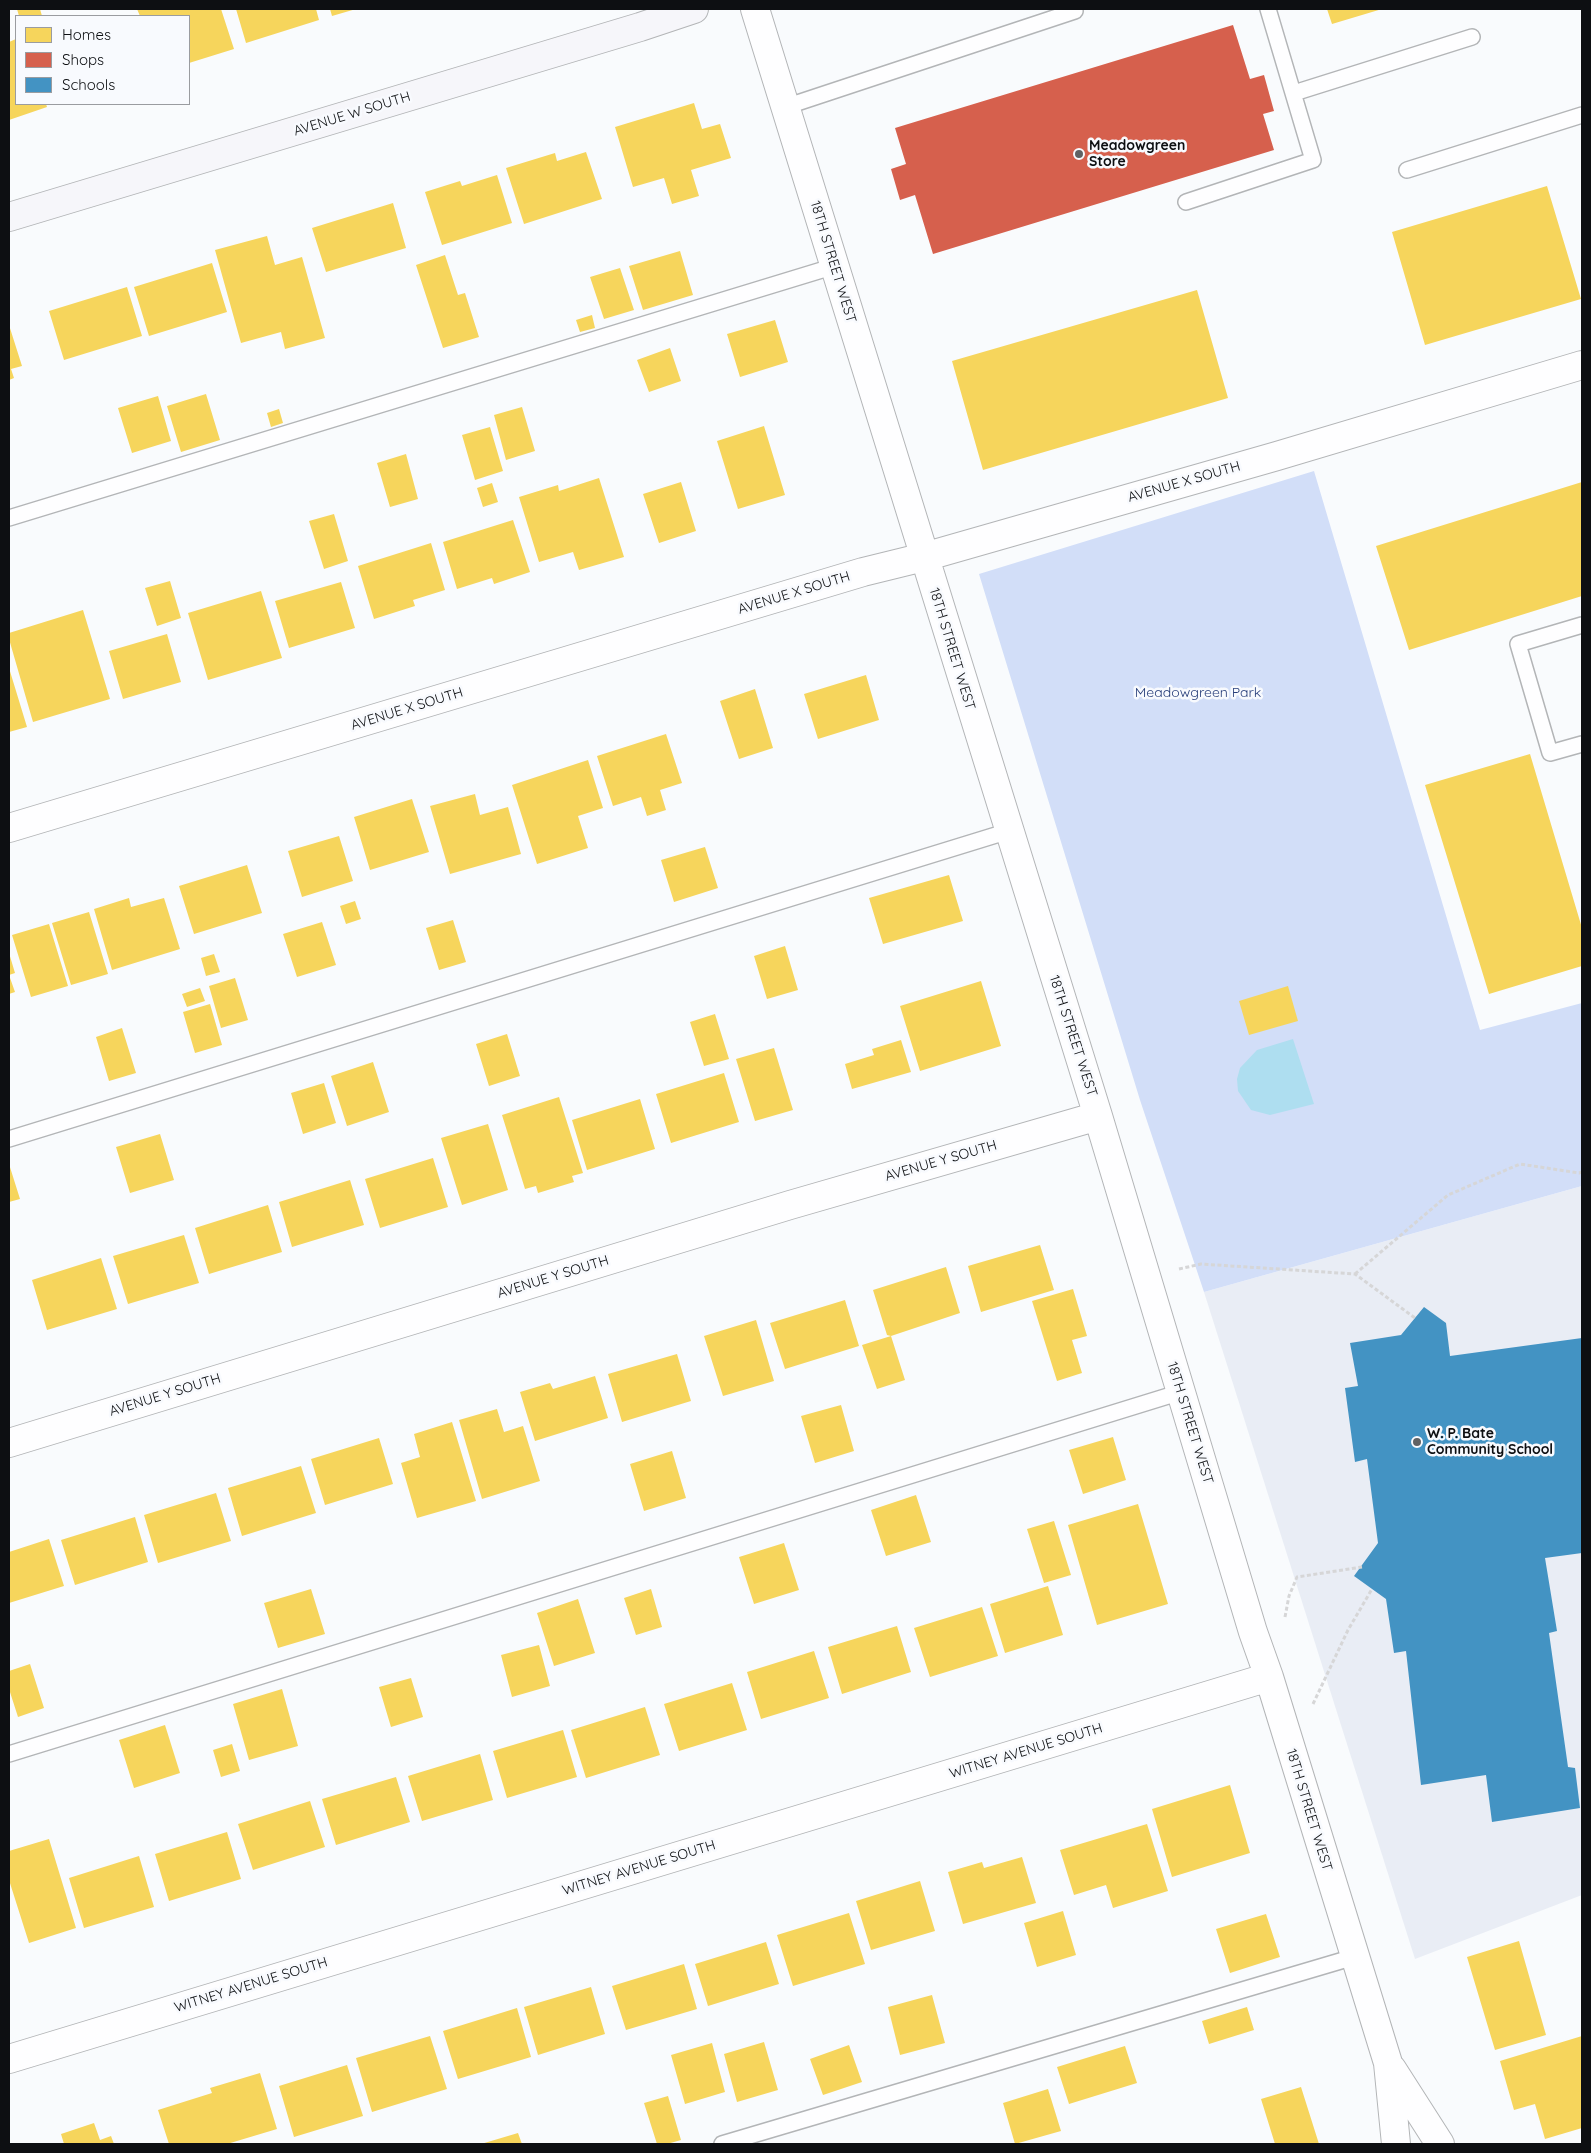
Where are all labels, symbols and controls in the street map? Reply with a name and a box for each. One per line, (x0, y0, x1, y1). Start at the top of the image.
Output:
legend (15, 15, 190, 105)
text: Homes (62, 25, 111, 44)
text: Shops (62, 50, 104, 69)
text: Schools (62, 75, 115, 94)
street label: AVENUE W SOUTH (291, 88, 413, 140)
place label: Meadowgreen Store (1089, 138, 1185, 170)
marker: Meadowgreen Store (1073, 148, 1085, 160)
street label: 18TH STREET WEST (806, 199, 860, 325)
street label: AVENUE X SOUTH (1126, 458, 1242, 506)
street label: AVENUE X SOUTH (736, 568, 852, 618)
street label: 18TH STREET WEST (925, 586, 979, 712)
street label: AVENUE X SOUTH (349, 684, 465, 734)
park label: Meadowgreen Park (1135, 685, 1261, 701)
street label: 18TH STREET WEST (1045, 973, 1101, 1099)
street label: AVENUE Y SOUTH (883, 1137, 999, 1185)
street label: AVENUE Y SOUTH (495, 1252, 611, 1302)
street label: 18TH STREET WEST (1163, 1360, 1217, 1486)
street label: AVENUE Y SOUTH (107, 1370, 223, 1420)
place label: W. P. Bate Community School (1427, 1426, 1553, 1458)
marker: W. P. Bate Community School (1411, 1436, 1423, 1448)
street label: WITNEY AVENUE SOUTH (947, 1720, 1105, 1782)
street label: 18TH STREET WEST (1282, 1747, 1336, 1873)
street label: WITNEY AVENUE SOUTH (560, 1837, 718, 1899)
street label: WITNEY AVENUE SOUTH (172, 1954, 330, 2016)

